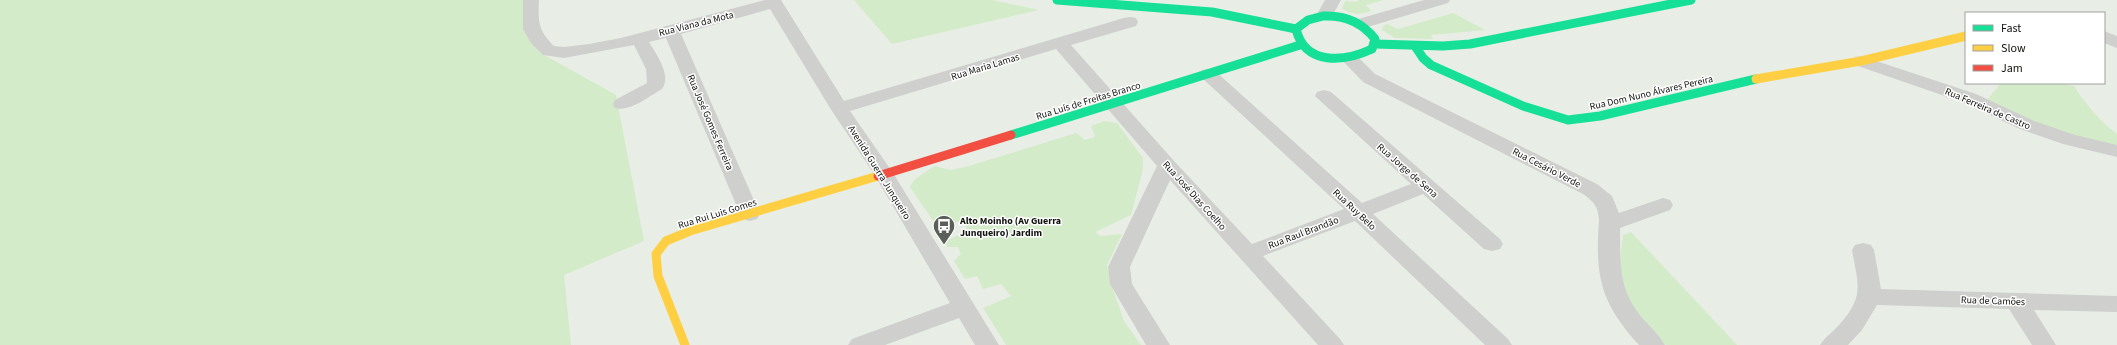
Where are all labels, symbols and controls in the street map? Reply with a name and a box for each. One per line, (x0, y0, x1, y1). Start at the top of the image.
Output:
street label: Rua Viana da Mota (657, 8, 735, 40)
legend (1965, 12, 2105, 84)
text: Fast (2001, 20, 2021, 37)
text: Slow (2001, 40, 2026, 57)
street label: Rua Maria Lamas (949, 50, 1021, 84)
text: Jam (2001, 60, 2023, 77)
street label: Rua José Gomes Ferreira (684, 72, 737, 172)
street label: Rua Dom Nuno Álvares Pereira (1588, 72, 1714, 114)
street label: Rua Luís de Freitas Branco (1034, 78, 1142, 124)
street label: Rua Ferreira de Castro (1943, 85, 2033, 133)
street label: Avenida Guerra Junqueiro (844, 123, 914, 222)
street label: Rua Jorge de Sena (1374, 140, 1441, 201)
street label: Rua Cesário Verde (1510, 145, 1583, 191)
street label: Rua José Dias Coelho (1159, 158, 1229, 233)
street label: Rua Ruy Belo (1330, 186, 1379, 234)
street label: Rua Rui Luis Gomes (676, 195, 758, 233)
bus stop icon: Alto Moinho (Av Guerra Junqueiro) Jardim (931, 213, 957, 246)
street label: Rua Raul Brandão (1266, 213, 1341, 253)
place label: Alto Moinho (Av Guerra Junqueiro) Jardim (959, 214, 1061, 240)
street label: Rua de Camões (1961, 293, 2025, 309)

